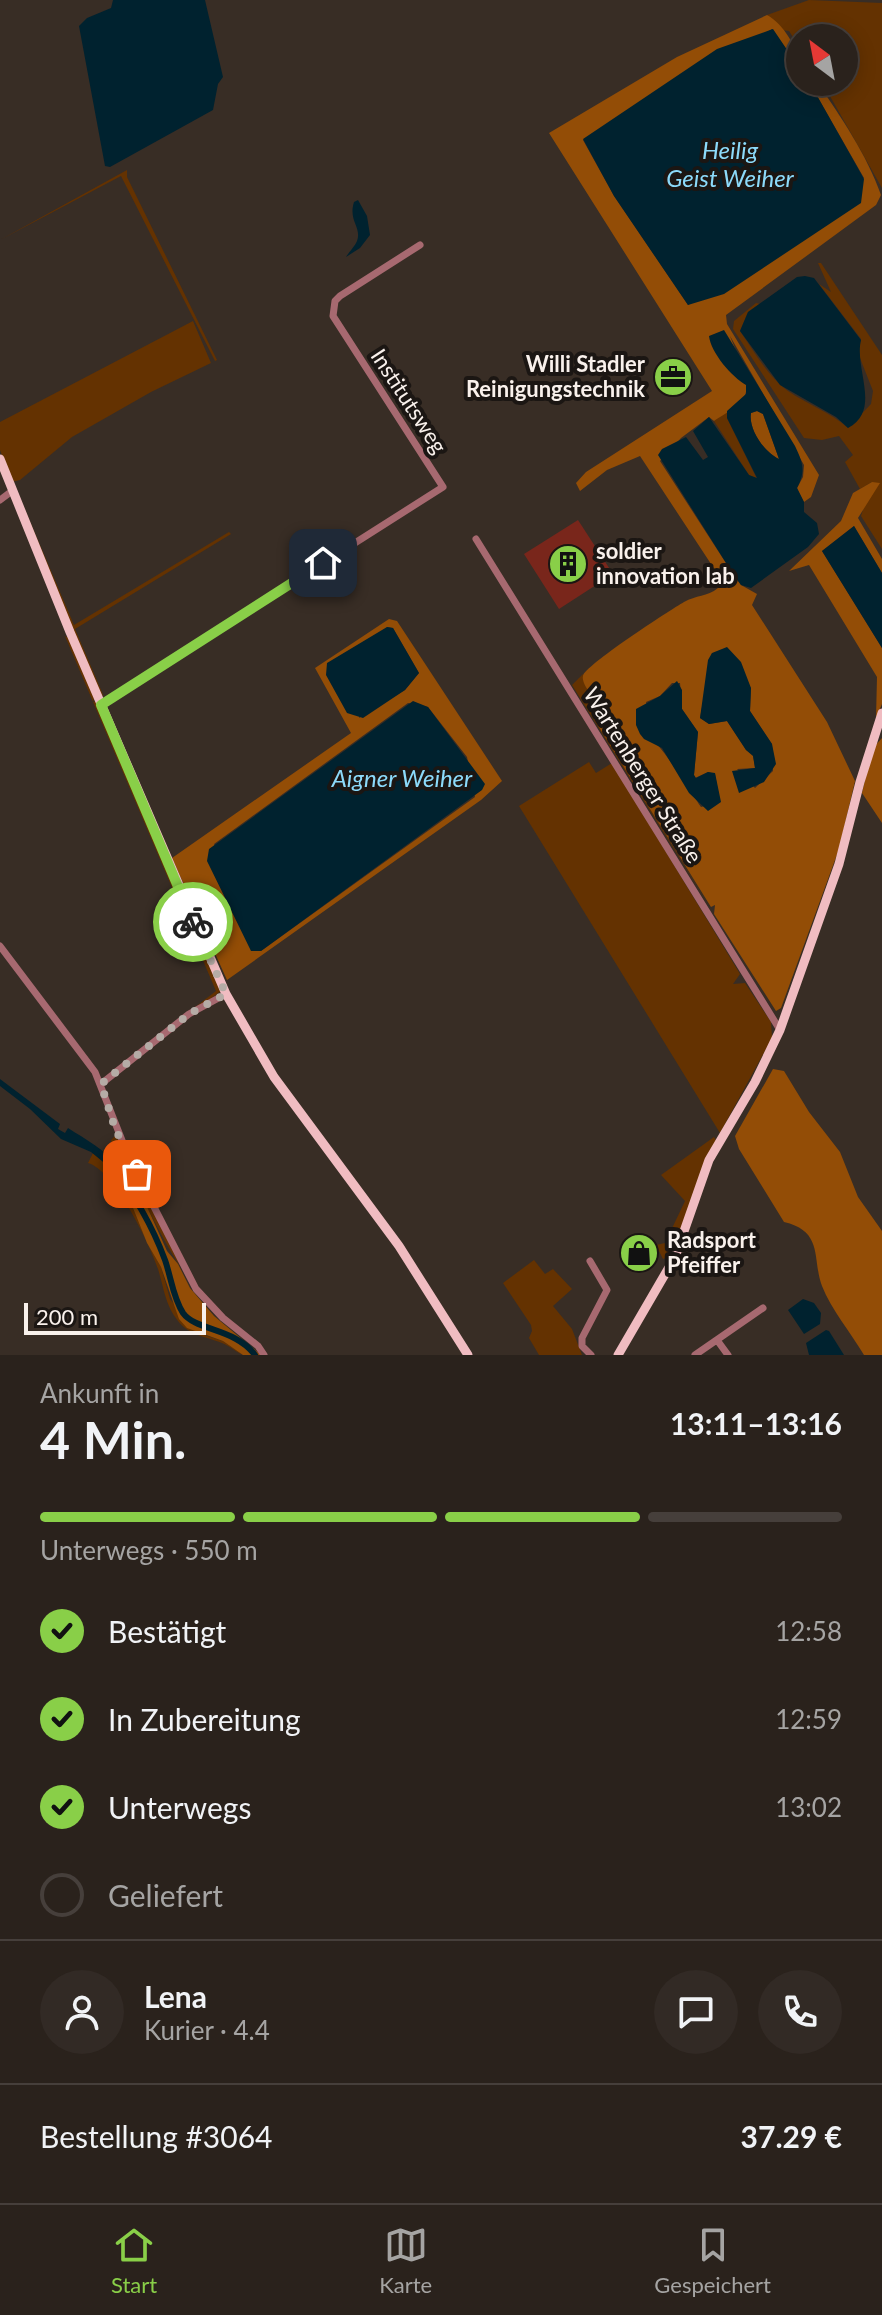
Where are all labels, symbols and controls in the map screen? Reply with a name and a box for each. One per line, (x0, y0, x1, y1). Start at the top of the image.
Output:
north arrow (786, 24, 858, 96)
map controls (786, 24, 858, 96)
water label: Heilig Geist Weiher (666, 135, 795, 192)
street label: Institutsweg (366, 343, 453, 458)
place label: Willi Stadler Reinigungstechnik (466, 350, 646, 402)
office icon: Willi Stadler Reinigungstechnik (652, 356, 694, 398)
pin (289, 529, 357, 597)
place label: soldier innovation lab (596, 537, 735, 589)
icon: home (301, 541, 345, 585)
building icon: soldier innovation lab (547, 543, 589, 585)
street label: Wartenberger Straße (578, 682, 709, 868)
water label: Aigner Weiher (331, 763, 473, 792)
courier (153, 882, 233, 962)
icon: bike (171, 900, 215, 944)
pin (103, 1140, 171, 1208)
icon: bag (115, 1152, 159, 1196)
place label: Radsport Pfeiffer (667, 1226, 757, 1278)
shop icon: Radsport Pfeiffer (618, 1232, 660, 1274)
scale bar (24, 1299, 206, 1335)
text: 200 m (36, 1303, 98, 1330)
text: Ankunft in (40, 1377, 159, 1409)
text: 13:11–13:16 (670, 1405, 842, 1441)
text: 4 Min. (40, 1408, 186, 1470)
text: Unterwegs · 550 m (40, 1534, 258, 1566)
icon: check (40, 1609, 84, 1653)
text: Bestätigt (108, 1613, 226, 1649)
text: 12:58 (775, 1615, 842, 1647)
icon: check (40, 1697, 84, 1741)
text: In Zubereitung (108, 1701, 301, 1737)
text: 12:59 (775, 1703, 842, 1735)
icon: check (40, 1785, 84, 1829)
text: Unterwegs (108, 1789, 251, 1825)
text: 13:02 (775, 1791, 842, 1823)
text: Geliefert (108, 1877, 223, 1913)
button: person (40, 1970, 124, 2054)
button: chat (654, 1970, 738, 2054)
button: phone (758, 1970, 842, 2054)
text: Lena (144, 1978, 207, 2014)
text: Kurier · 4.4 (144, 2014, 270, 2046)
text: Bestellung #3064 (40, 2118, 272, 2154)
text: 37.29 € (741, 2118, 842, 2154)
tab: Start (111, 2223, 157, 2298)
tab: Karte (379, 2223, 432, 2298)
tab: Gespeichert (654, 2223, 771, 2298)

